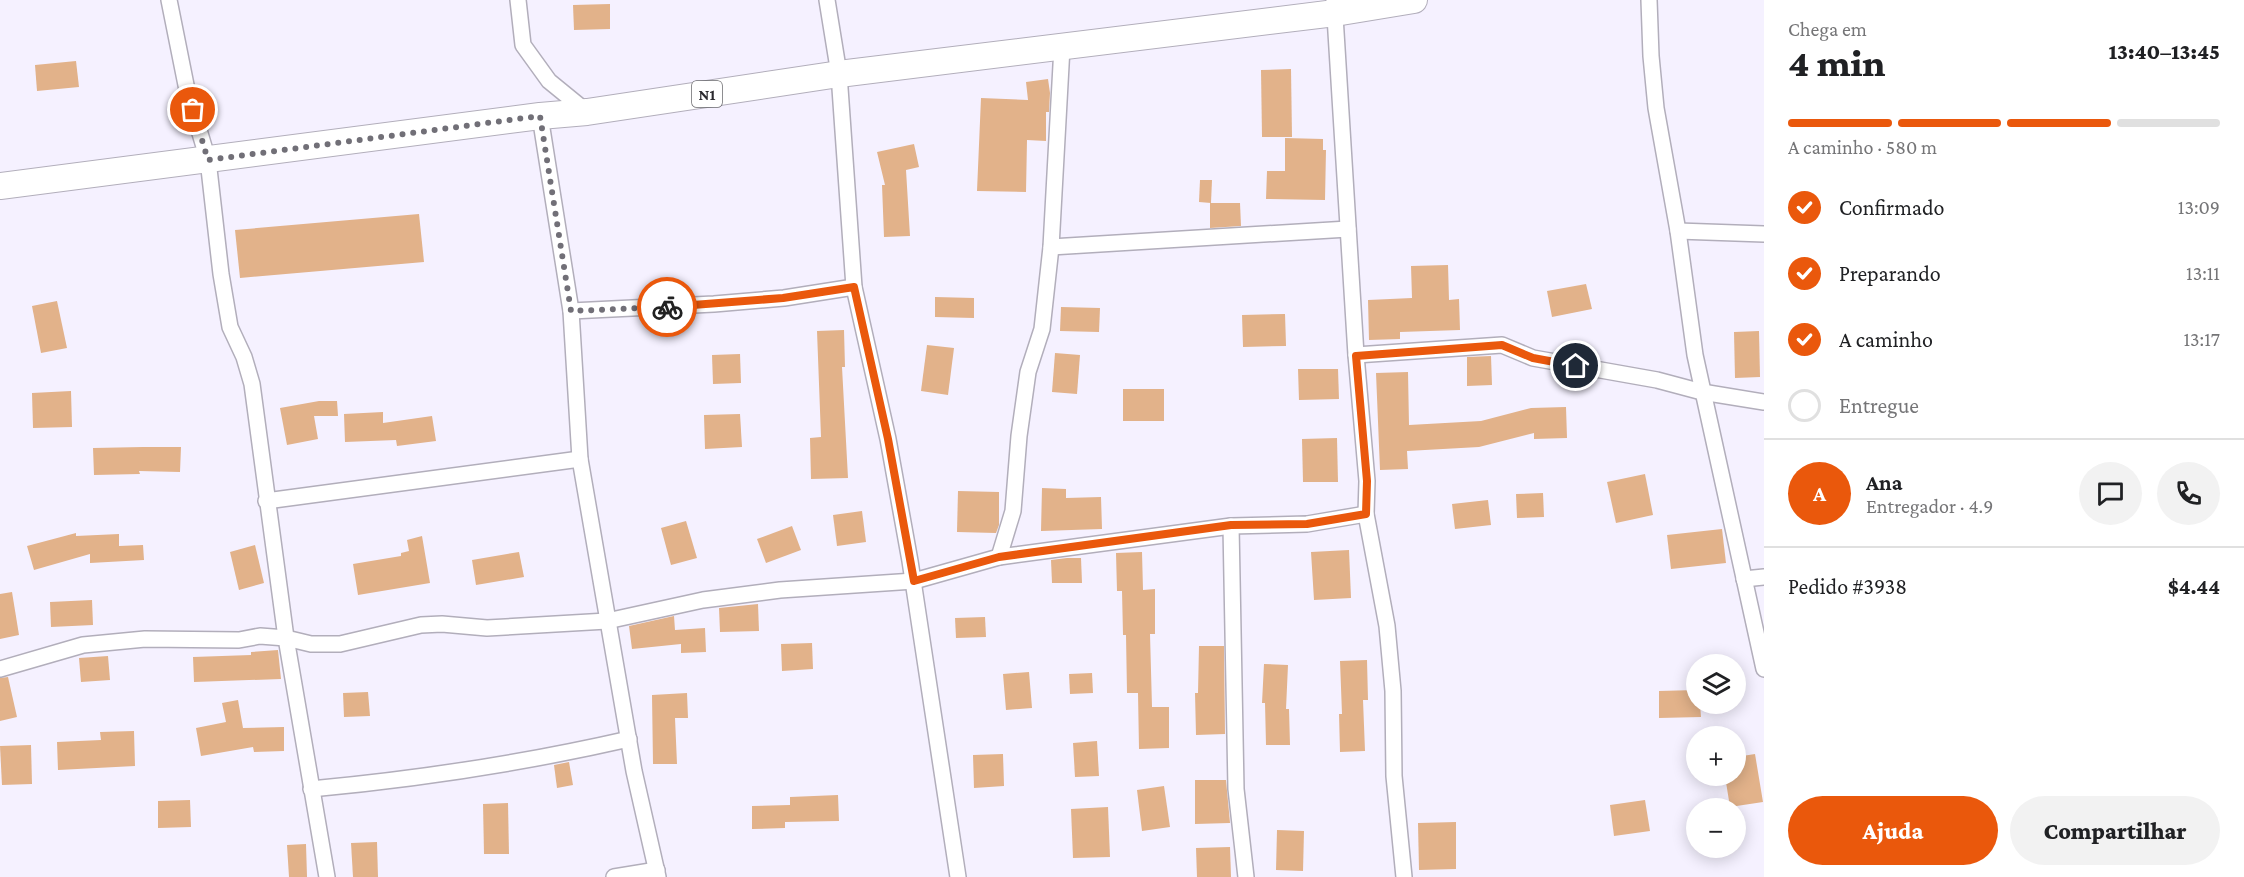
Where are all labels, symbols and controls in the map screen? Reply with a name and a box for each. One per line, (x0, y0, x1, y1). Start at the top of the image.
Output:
text: Chega em (1788, 18, 1867, 40)
text: 13:40–13:45 (2108, 39, 2220, 64)
text: 4 min (1788, 41, 1885, 84)
road number: N1 (692, 81, 722, 107)
pin (167, 84, 218, 135)
icon: bag (176, 93, 209, 126)
text: A caminho · 580 m (1788, 136, 1937, 158)
icon: check (1788, 191, 1821, 224)
text: Confirmado (1839, 195, 1945, 220)
text: 13:09 (2178, 196, 2220, 218)
icon: check (1788, 257, 1821, 290)
text: Preparando (1839, 261, 1941, 286)
text: 13:11 (2186, 262, 2220, 284)
courier (637, 277, 697, 337)
icon: bike (651, 291, 684, 324)
icon: check (1788, 323, 1821, 356)
text: A caminho (1839, 327, 1933, 352)
text: 13:17 (2183, 328, 2220, 350)
pin (1550, 340, 1601, 391)
icon: home (1559, 349, 1592, 382)
text: Entregue (1839, 393, 1919, 418)
button: chat (2079, 462, 2142, 525)
button: phone (2157, 462, 2220, 525)
text: Ana (1866, 470, 1902, 495)
text: A (1813, 481, 1826, 506)
text: Entregador · 4.9 (1866, 495, 1993, 517)
text: Pedido #3938 (1788, 574, 1907, 599)
text: $4.44 (2168, 574, 2220, 599)
map controls (1686, 654, 1746, 858)
button: layers (1686, 654, 1746, 714)
button: + (1686, 726, 1746, 786)
button: Ajuda (1788, 796, 1998, 865)
button: Compartilhar (2010, 796, 2220, 865)
button: − (1686, 798, 1746, 858)

